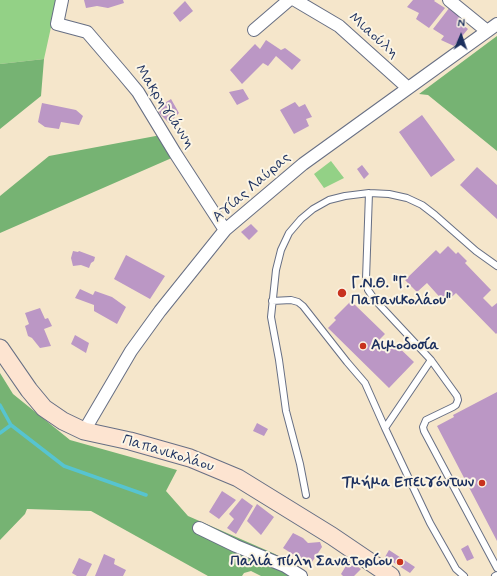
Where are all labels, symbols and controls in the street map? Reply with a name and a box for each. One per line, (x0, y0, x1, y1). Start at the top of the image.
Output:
street label: Μιαούλη (344, 9, 402, 63)
north arrow (441, 16, 481, 56)
text: N (458, 17, 465, 31)
street label: Μακρηγιάννη (130, 61, 198, 153)
street label: Αγίας Λαύρας (209, 149, 295, 227)
place label: Γ.Ν.Θ. "Γ. Παπανικολάου" (351, 275, 451, 310)
marker: Γ.Ν.Θ. "Γ. Παπανικολάου" (336, 287, 348, 299)
place label: Αιμοδοσία (371, 337, 439, 355)
marker: Αιμοδοσία (358, 341, 368, 351)
street label: Παπανικολάου (120, 432, 216, 476)
place label: Τμήμα Επειγόντων (342, 474, 474, 492)
marker: Τμήμα Επειγόντων (477, 478, 487, 488)
place label: Παλιά πύλη Σανατορίου (230, 553, 392, 571)
marker: Παλιά πύλη Σανατορίου (395, 557, 405, 567)

